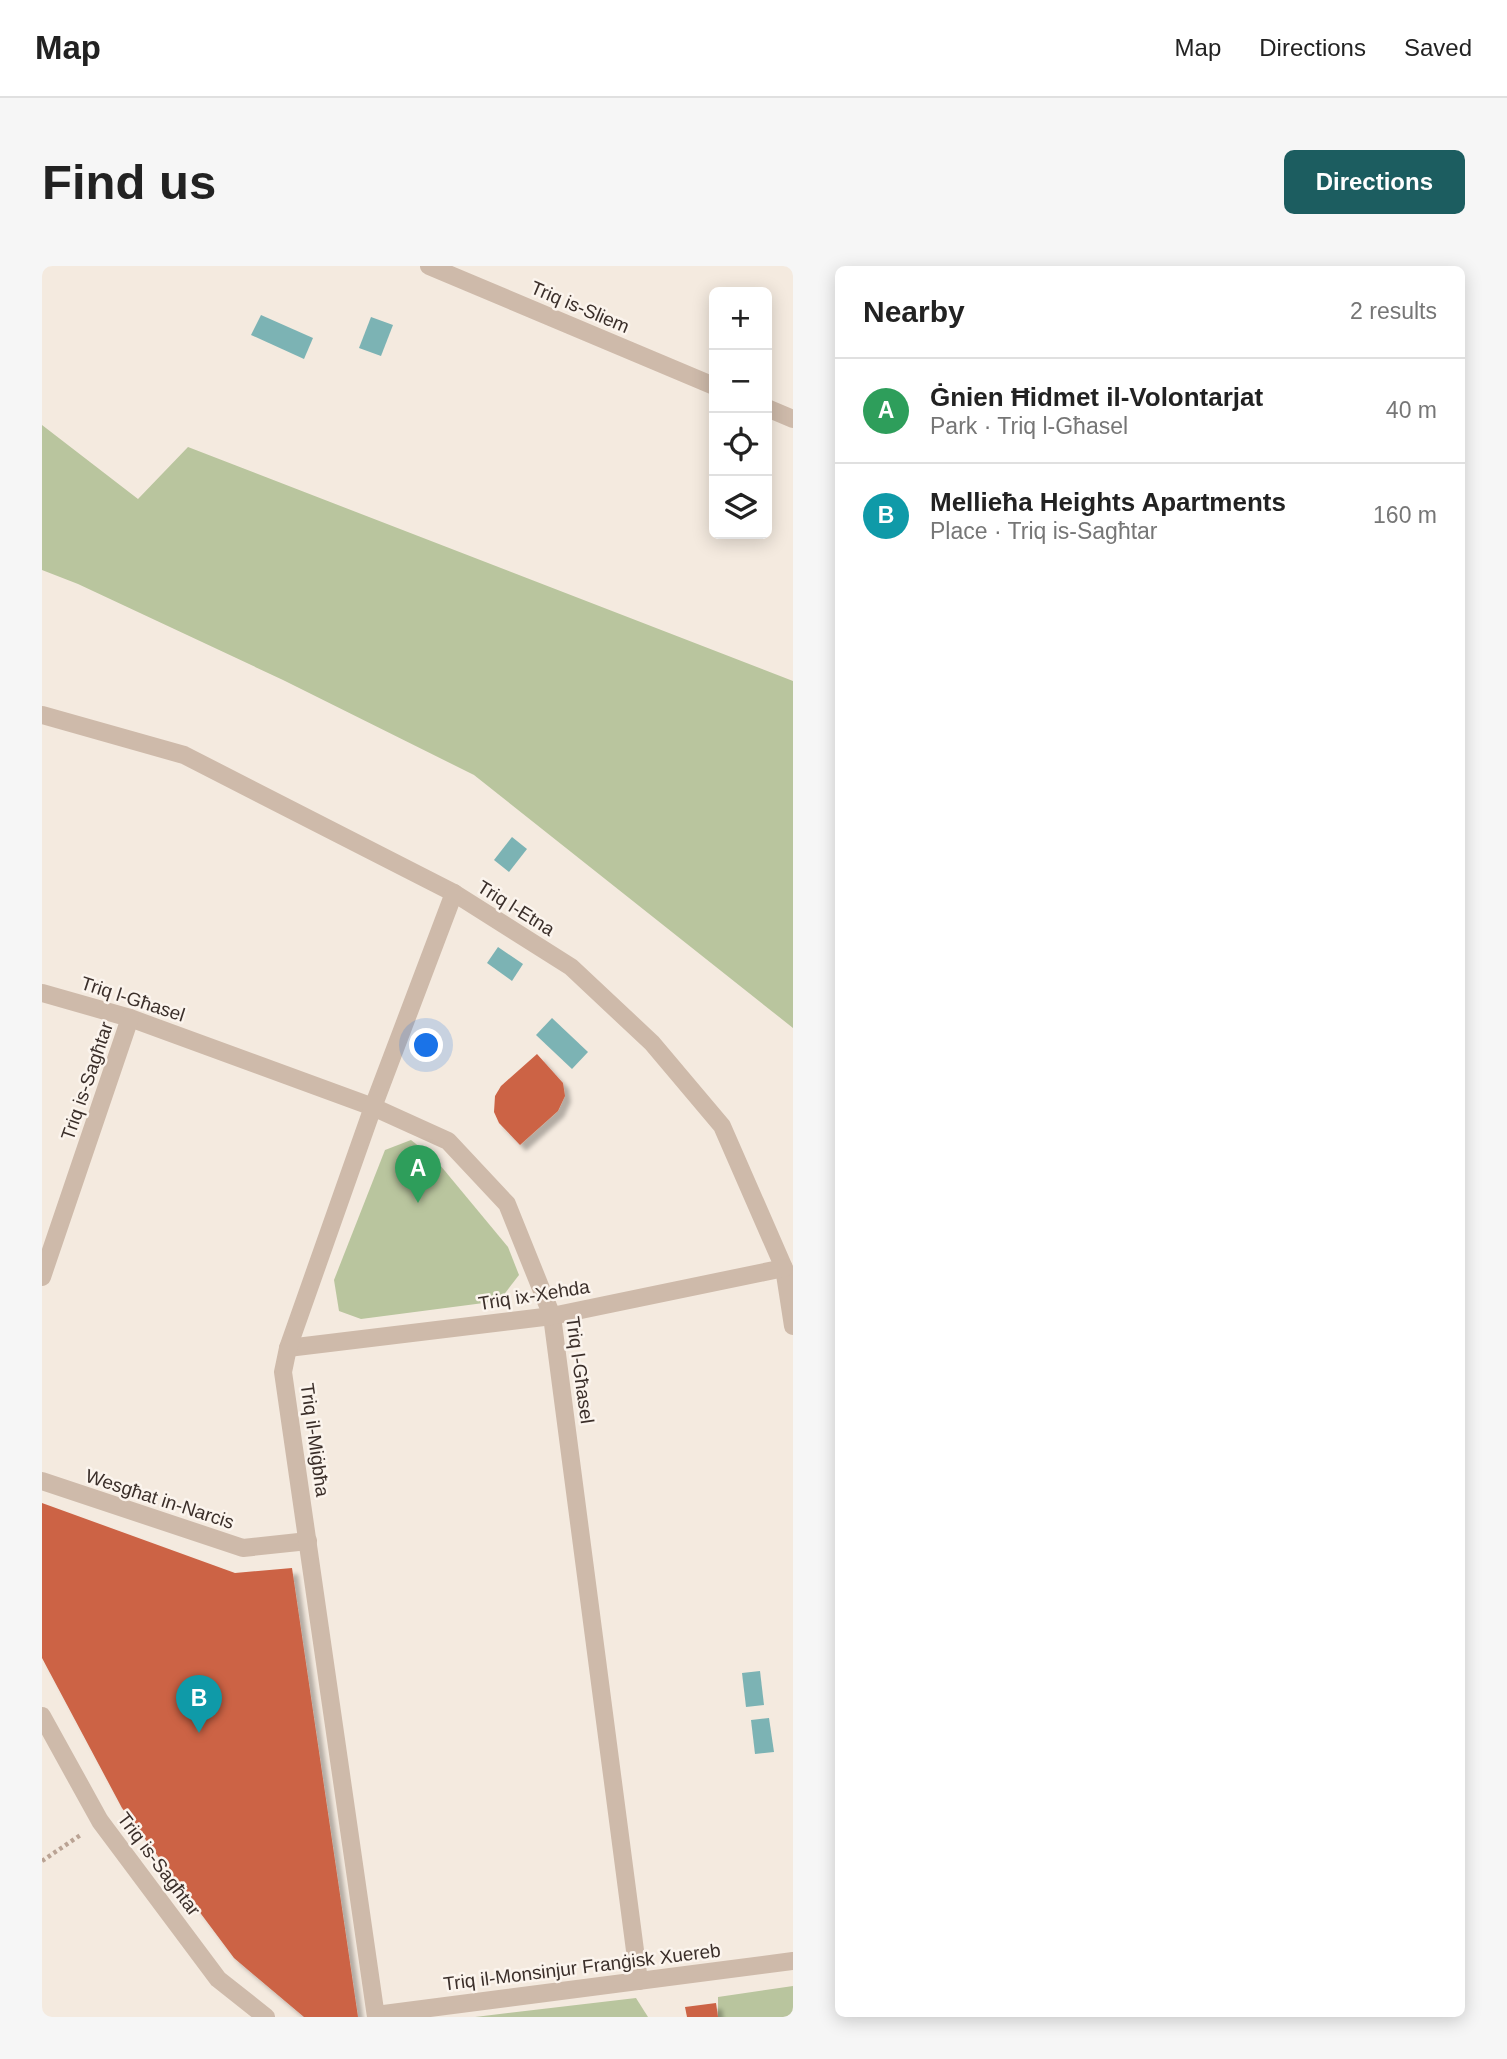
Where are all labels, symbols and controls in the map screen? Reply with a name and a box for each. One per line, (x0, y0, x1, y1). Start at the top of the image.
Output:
text: Map (35, 29, 101, 66)
text: Map (1175, 34, 1221, 61)
text: Directions (1259, 34, 1366, 61)
text: Saved (1404, 34, 1472, 61)
button: Directions (1284, 150, 1465, 214)
text: Find us (42, 155, 216, 209)
street label: Triq is-Sliem (528, 277, 632, 337)
map controls (709, 287, 772, 539)
button: + (709, 287, 772, 350)
text: Nearby (863, 295, 965, 328)
text: 2 results (1350, 298, 1437, 324)
button: − (709, 350, 772, 413)
text: Ġnien Ħidmet il-Volontarjat (930, 382, 1263, 412)
text: A (878, 397, 894, 423)
text: 40 m (1386, 397, 1437, 423)
button: locate (709, 413, 772, 476)
text: Park · Triq l-Għasel (930, 413, 1128, 439)
button: layers (709, 476, 772, 539)
text: Mellieħa Heights Apartments (930, 487, 1286, 517)
text: B (878, 502, 894, 528)
text: 160 m (1373, 502, 1437, 528)
text: Place · Triq is-Sagħtar (930, 518, 1158, 544)
street label: Triq l-Etna (474, 876, 559, 940)
street label: Triq l-Għasel (78, 972, 188, 1026)
street label: Triq is-Sagħtar (57, 1018, 117, 1143)
your location (409, 1028, 443, 1062)
pin: A (395, 1145, 441, 1203)
street label: Triq ix-Xehda (477, 1276, 592, 1314)
street label: Triq l-Għasel (562, 1315, 598, 1425)
street label: Triq il-Miġbħa (297, 1382, 333, 1499)
street label: Wesgħat in-Narcis (83, 1465, 237, 1533)
pin: B (176, 1675, 222, 1733)
street label: Triq is-Sagħtar (113, 1808, 205, 1920)
street label: Triq il-Monsinjur Franġisk Xuereb (442, 1940, 722, 1994)

